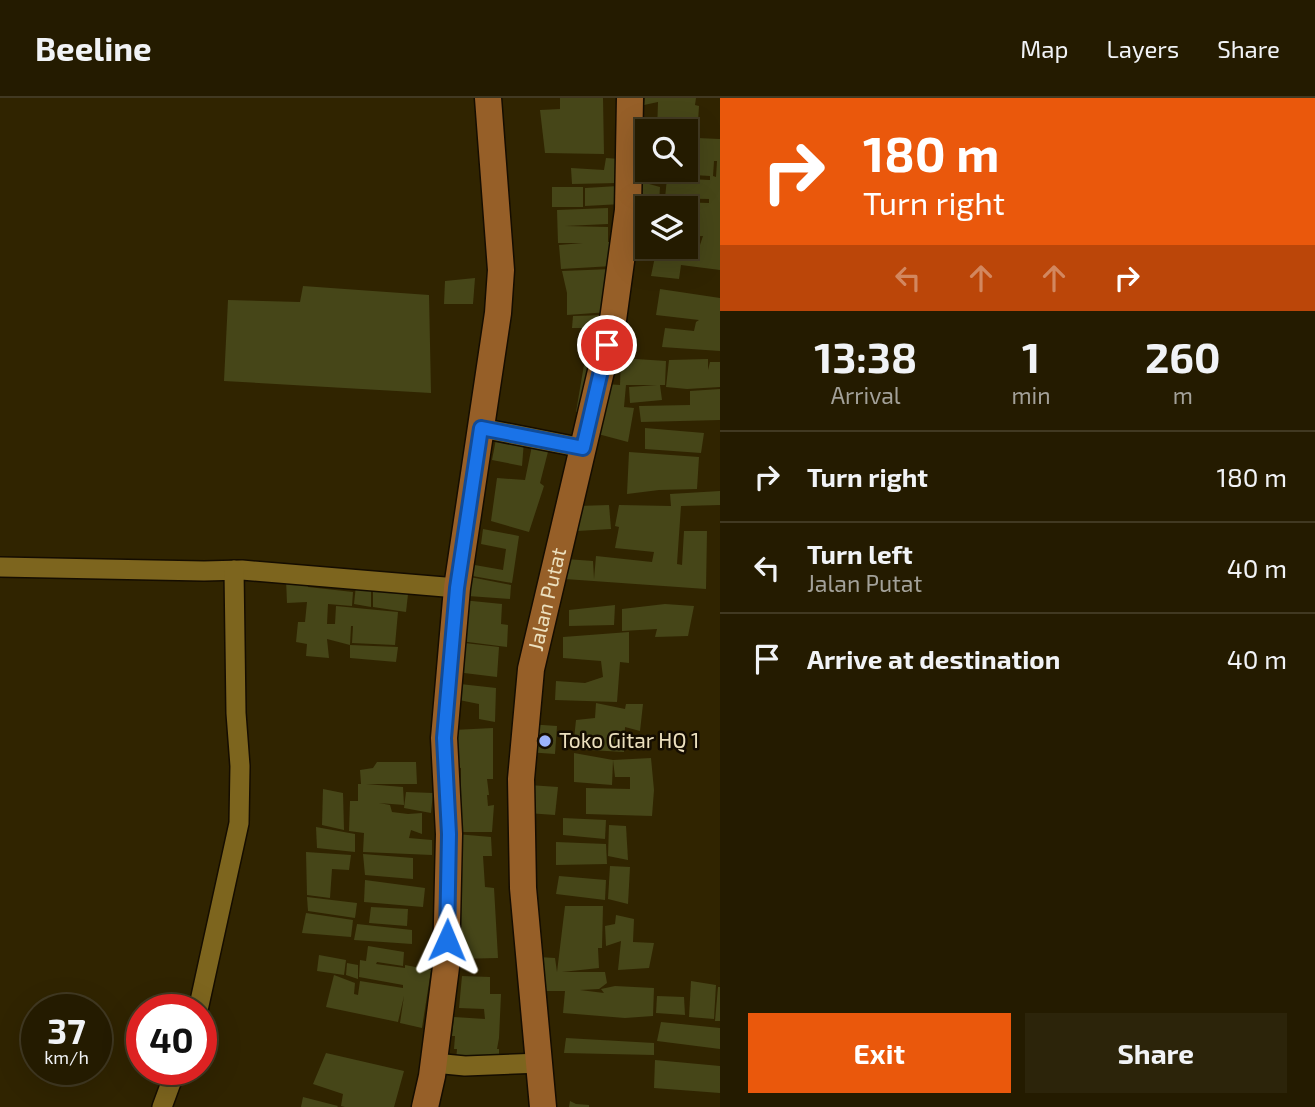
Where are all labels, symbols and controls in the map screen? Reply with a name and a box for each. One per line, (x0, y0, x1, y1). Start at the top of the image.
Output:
text: Beeline (35, 28, 152, 68)
text: Map (1020, 34, 1068, 63)
text: Layers (1106, 34, 1179, 63)
text: Share (1217, 34, 1280, 63)
map controls (635, 119, 698, 259)
button: search (635, 119, 698, 182)
text: 180 m (863, 123, 999, 182)
icon: right (748, 126, 839, 217)
text: Turn right (863, 183, 1005, 221)
button: layers (635, 196, 698, 259)
icon: left (889, 259, 927, 297)
icon: ahead (962, 259, 1000, 297)
icon: ahead (1035, 259, 1073, 297)
icon: right (1108, 259, 1146, 297)
pin (577, 315, 637, 375)
icon: arrive (588, 326, 626, 364)
text: 13:38 (814, 331, 917, 381)
text: 1 (1022, 331, 1040, 381)
text: 260 (1145, 331, 1221, 381)
text: Arrival (831, 381, 901, 409)
text: min (1011, 381, 1051, 409)
text: m (1173, 381, 1193, 409)
icon: right (748, 458, 786, 496)
text: Turn right (807, 461, 928, 492)
text: 180 m (1217, 461, 1287, 492)
text: Turn left (807, 538, 913, 569)
street label: Jalan Putat (522, 545, 570, 653)
icon: left (748, 549, 786, 587)
text: 40 m (1227, 552, 1287, 583)
text: Jalan Putat (807, 569, 922, 597)
icon: arrive (748, 640, 786, 678)
text: Arrive at destination (807, 643, 1060, 674)
text: 40 m (1227, 643, 1287, 674)
place label: Toko Gitar HQ 1 (559, 727, 699, 753)
marker: Toko Gitar HQ 1 (537, 733, 553, 749)
position arrow (410, 903, 484, 977)
speed limit sign: 40 (126, 994, 217, 1085)
text: 37 (47, 1009, 86, 1051)
button: Exit (748, 1013, 1011, 1093)
button: Share (1025, 1013, 1287, 1093)
text: km/h (44, 1046, 89, 1068)

